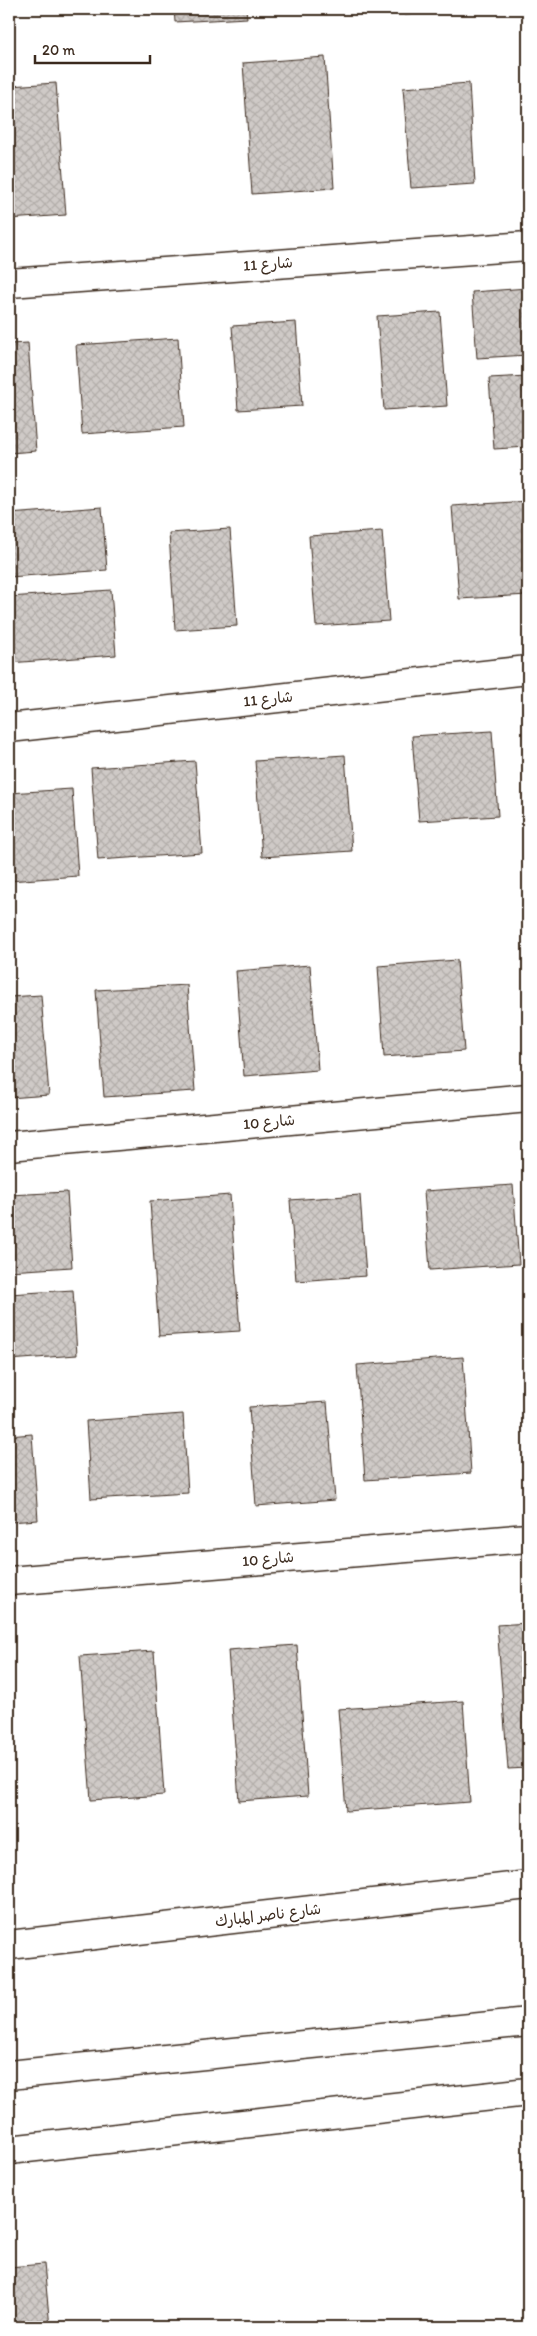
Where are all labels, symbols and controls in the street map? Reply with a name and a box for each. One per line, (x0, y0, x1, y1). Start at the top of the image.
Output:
scale bar (35, 32, 150, 64)
text: 20 m (42, 41, 76, 59)
street label: شارع 11 (243, 253, 294, 276)
street label: شارع 11 (242, 687, 294, 712)
street label: شارع 10 (242, 1111, 296, 1134)
street label: شارع 10 (241, 1548, 295, 1571)
street label: شارع ناصر المبارك (214, 1900, 322, 1931)

